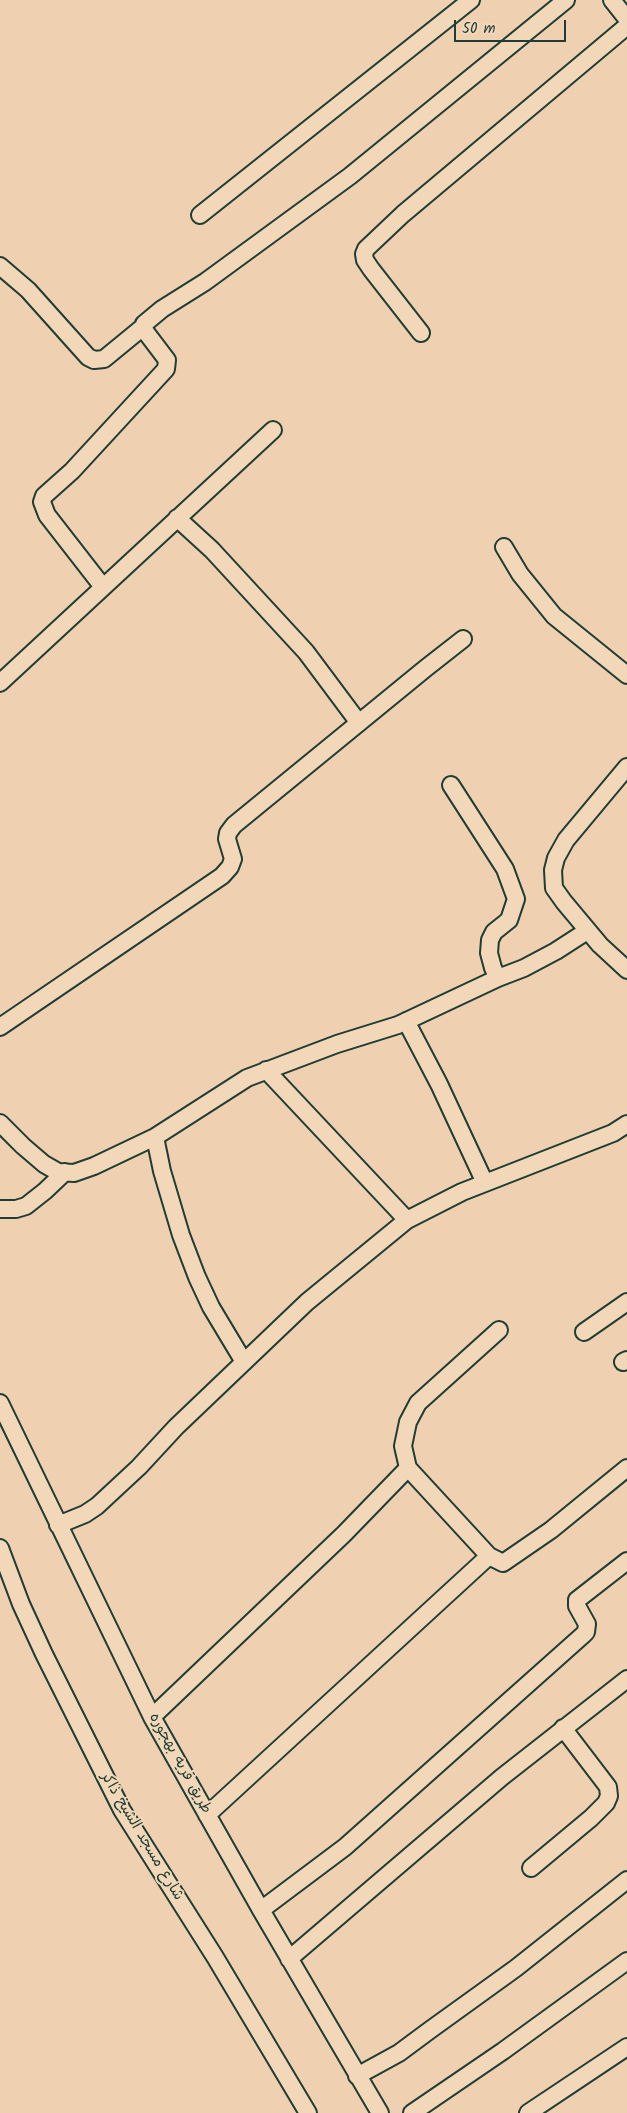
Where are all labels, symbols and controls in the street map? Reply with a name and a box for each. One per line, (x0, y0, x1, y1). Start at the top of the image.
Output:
scale bar (457, 10, 570, 42)
text: 50 m (462, 17, 496, 41)
street label: طريق قريه بهجوره (144, 1710, 214, 1818)
street label: شارع مسجد الشيخ ذاكر (96, 1770, 186, 1904)

